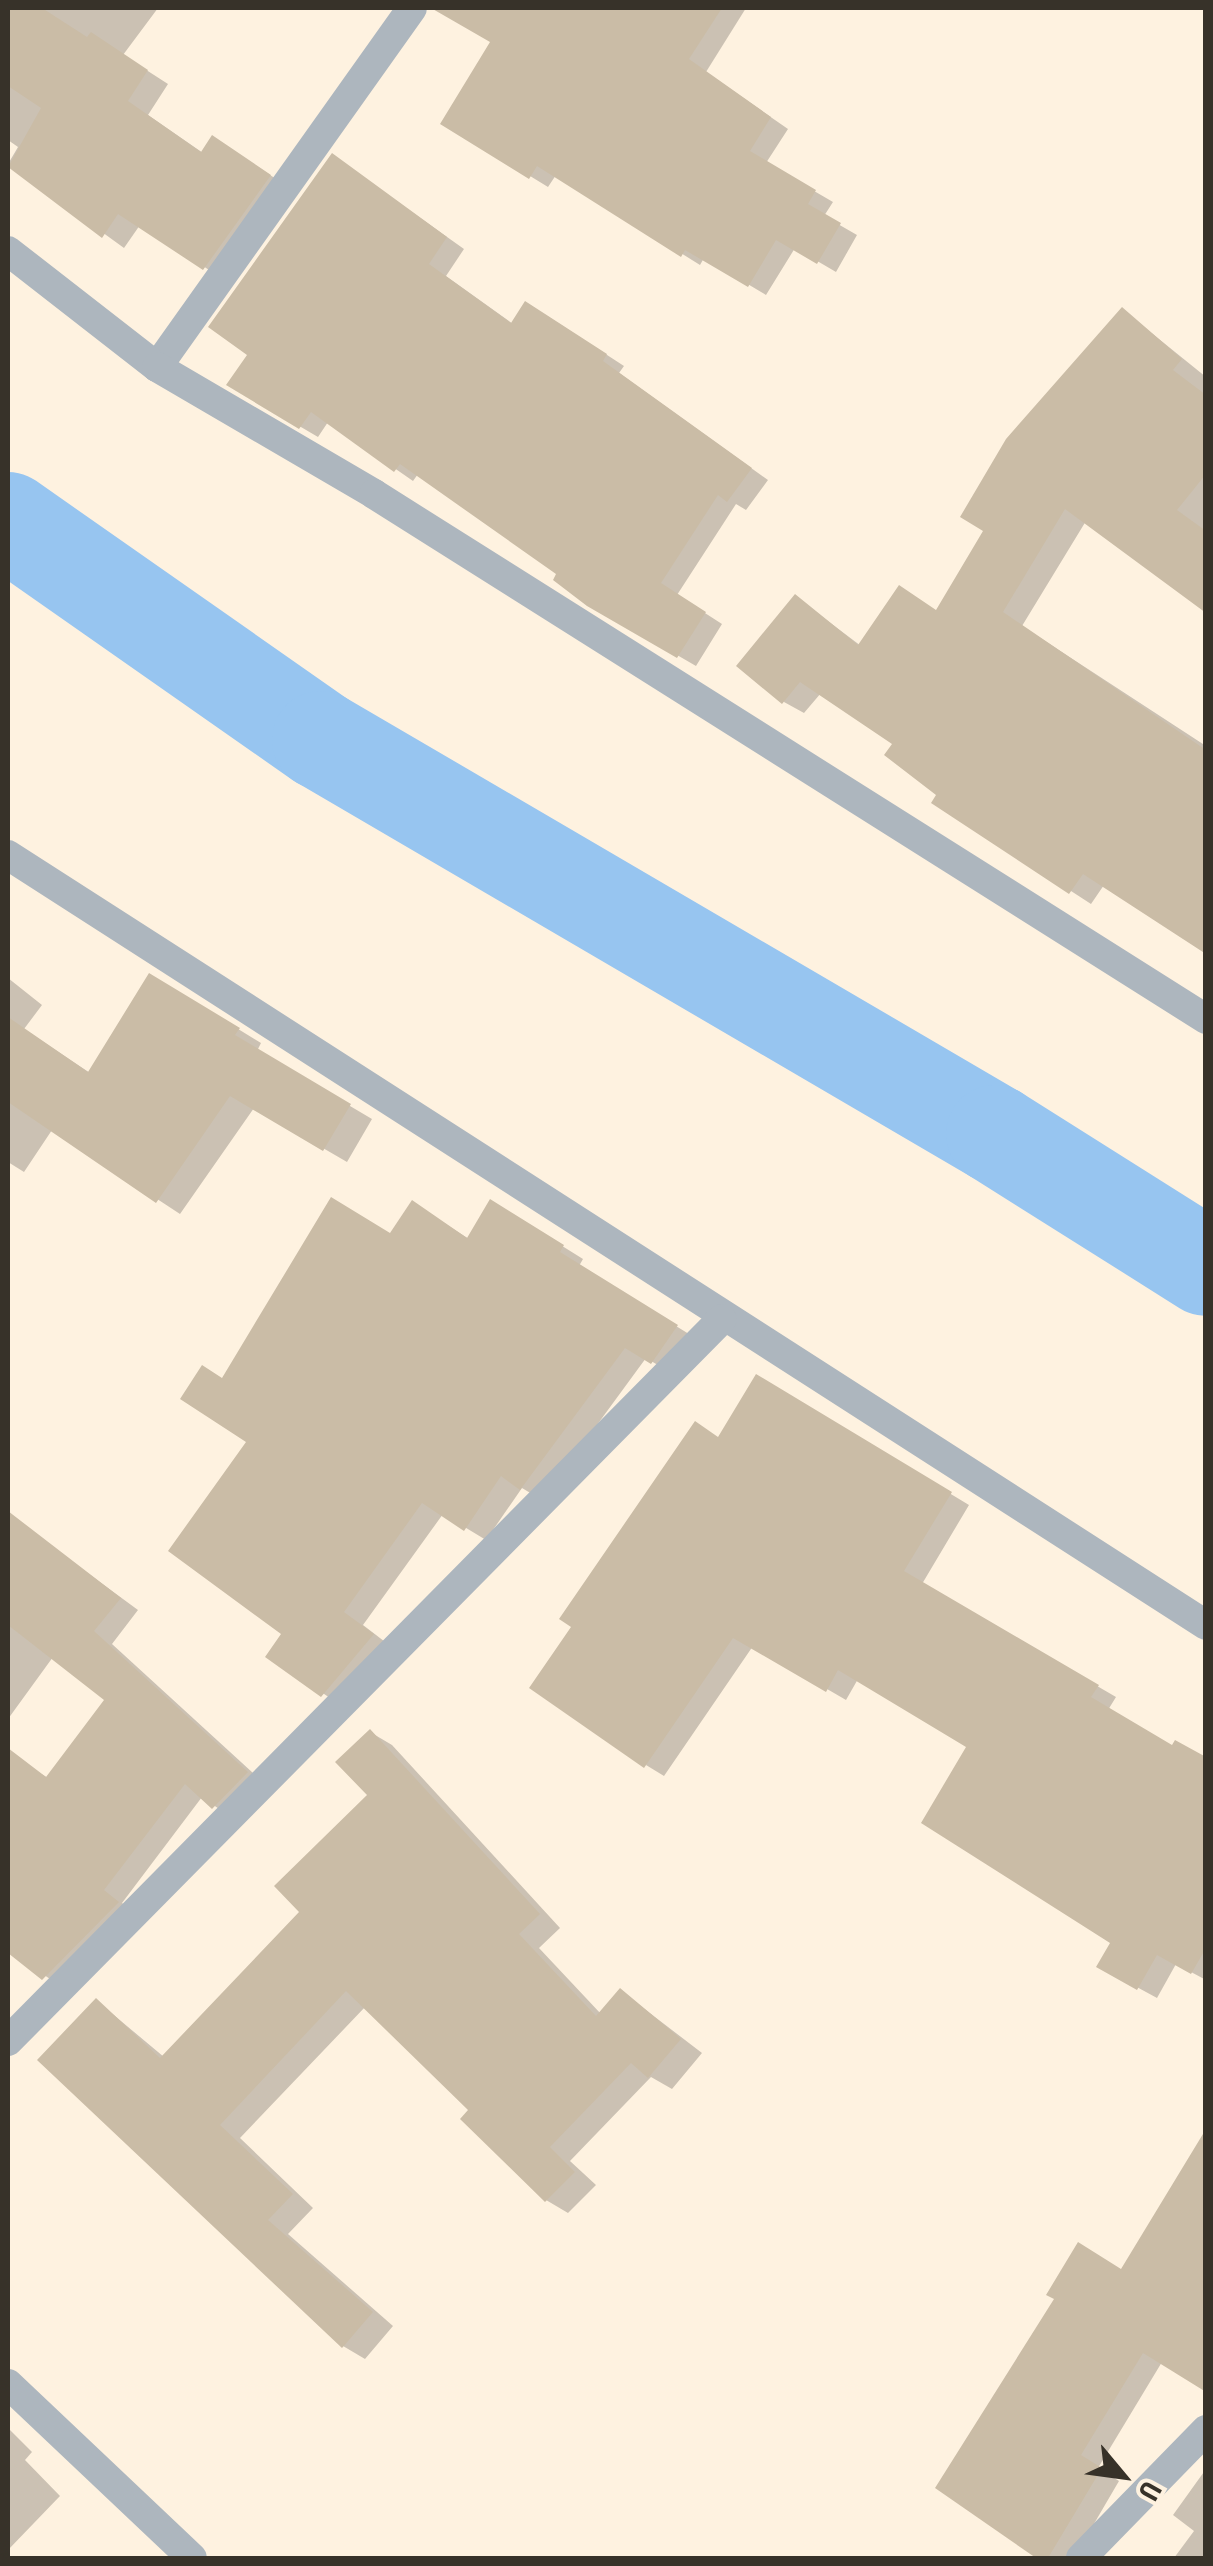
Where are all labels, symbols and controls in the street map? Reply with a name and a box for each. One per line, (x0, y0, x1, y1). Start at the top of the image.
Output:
north arrow (1073, 2426, 1173, 2526)
text: U (1131, 2476, 1168, 2506)

